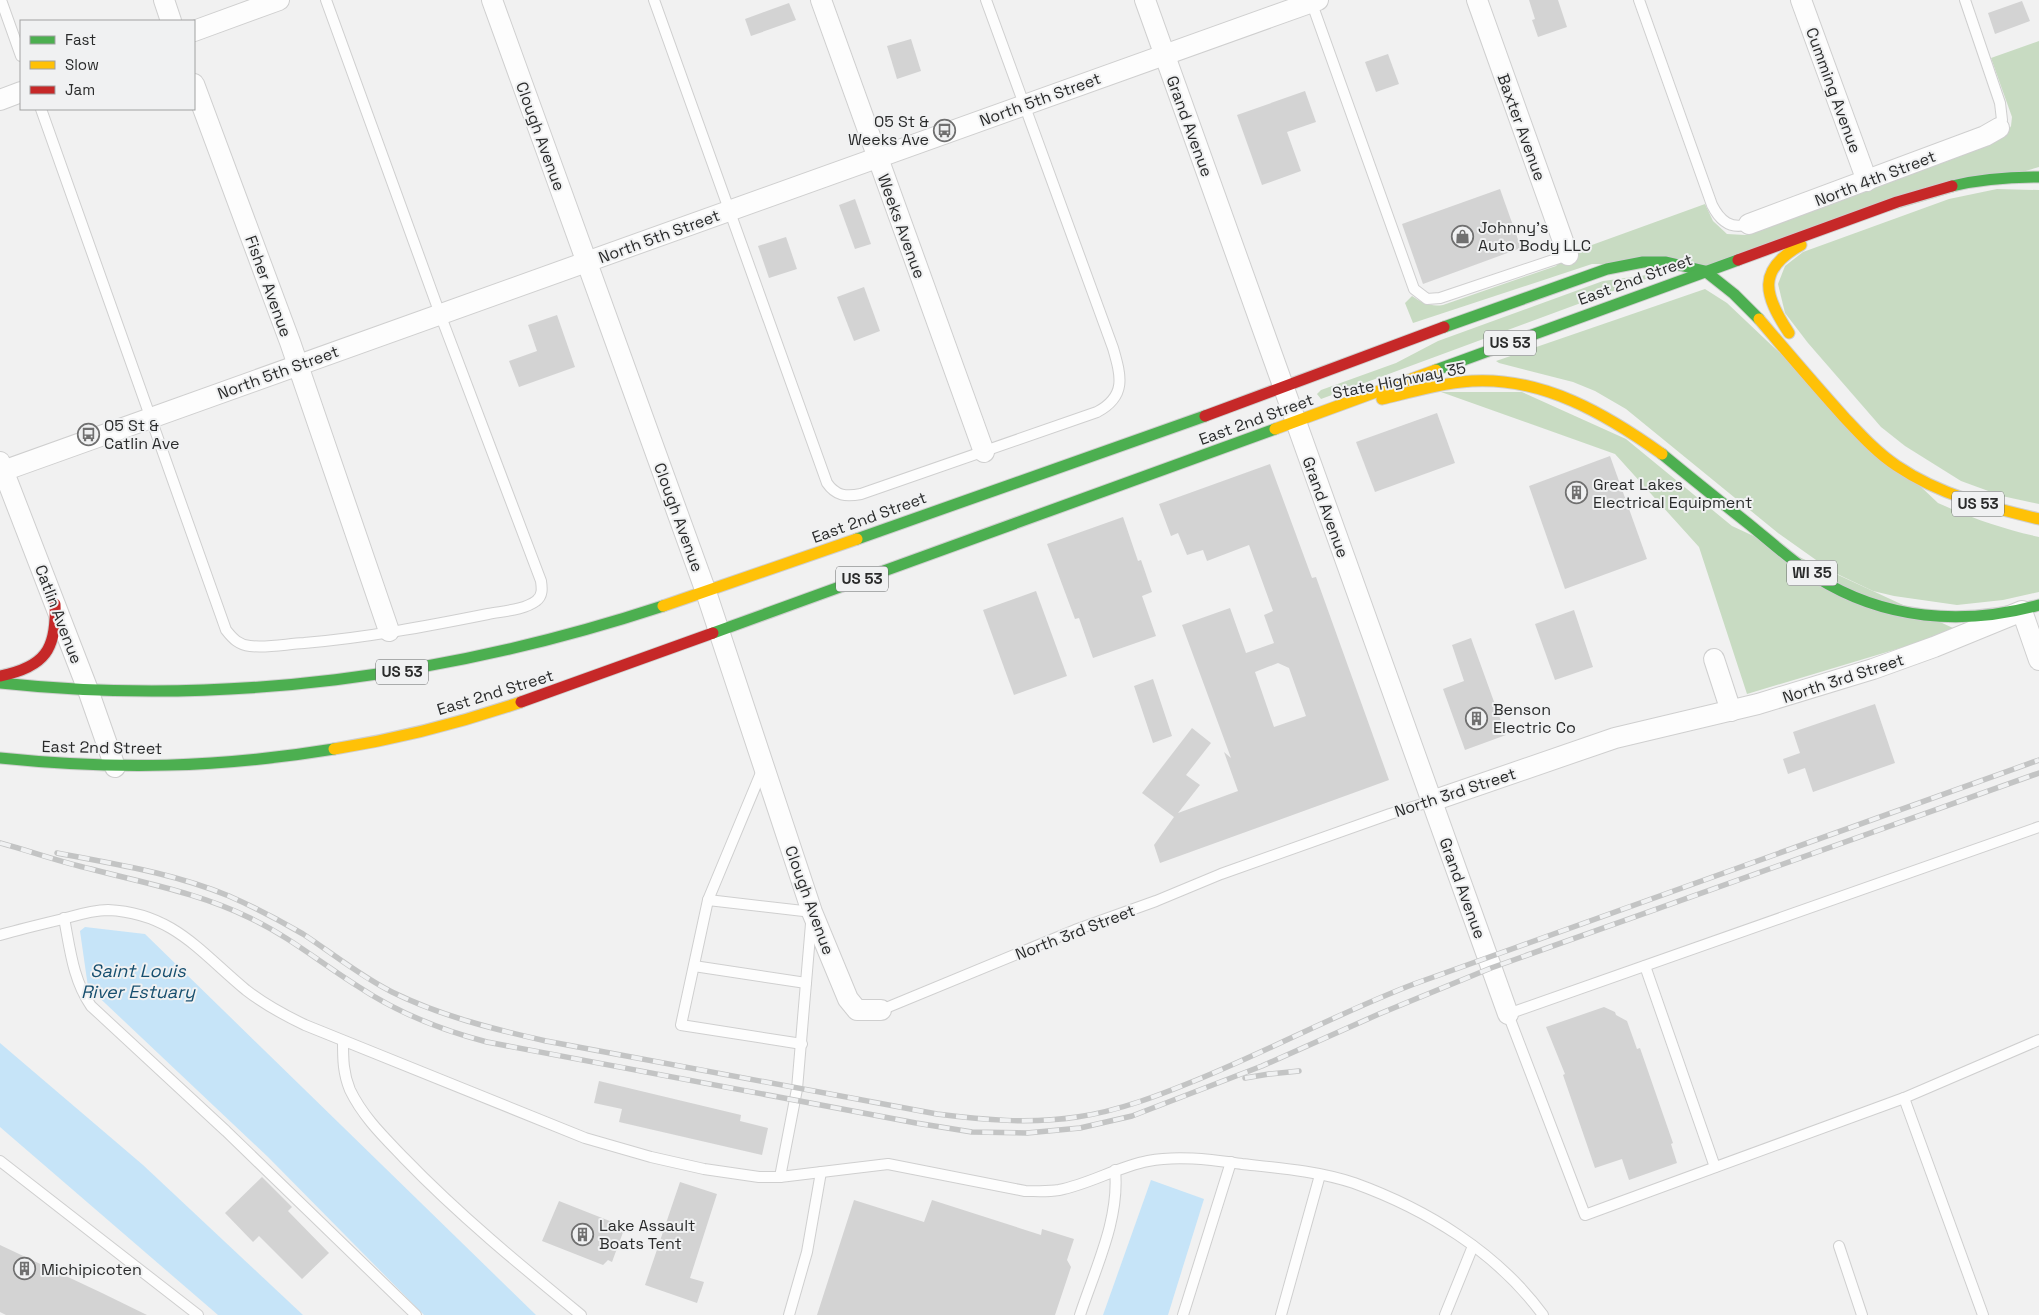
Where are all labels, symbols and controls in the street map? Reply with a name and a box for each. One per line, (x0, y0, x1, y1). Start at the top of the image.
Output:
legend (20, 20, 195, 110)
street label: Cumming Avenue (1801, 25, 1866, 156)
text: Fast (65, 30, 96, 49)
text: Slow (65, 55, 99, 74)
street label: North 5th Street (977, 68, 1104, 131)
street label: Baxter Avenue (1492, 71, 1551, 184)
street label: Grand Avenue (1162, 73, 1218, 180)
street label: Clough Avenue (511, 79, 570, 193)
text: Jam (65, 80, 95, 99)
place label: 05 St & Weeks Ave (848, 111, 929, 150)
bus stop icon: 05 St & Weeks Ave (933, 118, 957, 142)
street label: North 4th Street (1812, 146, 1939, 211)
street label: Weeks Avenue (873, 171, 930, 281)
street label: North 5th Street (596, 205, 723, 268)
place label: Johnny's Auto Body LLC (1478, 217, 1591, 256)
shop icon: Johnny's Auto Body LLC (1450, 224, 1474, 248)
street label: Fisher Avenue (240, 232, 297, 340)
street label: East 2nd Street (1575, 249, 1695, 310)
road number: US 53 (1484, 330, 1536, 356)
street label: North 5th Street (215, 341, 342, 404)
street label: State Highway 35 (1330, 357, 1468, 404)
street label: East 2nd Street (1196, 389, 1316, 450)
place label: 05 St & Catlin Ave (104, 415, 179, 454)
bus stop icon: 05 St & Catlin Ave (76, 422, 100, 446)
street label: Grand Avenue (1298, 454, 1354, 561)
street label: Clough Avenue (649, 460, 708, 574)
place label: Great Lakes Electrical Equipment (1593, 474, 1752, 513)
building icon: Great Lakes Electrical Equipment (1565, 481, 1589, 505)
street label: East 2nd Street (809, 487, 929, 548)
road number: US 53 (1952, 492, 2004, 516)
road number: WI 35 (1787, 560, 1837, 586)
street label: Catlin Avenue (30, 562, 87, 667)
road number: US 53 (836, 566, 888, 592)
street label: North 3rd Street (1780, 649, 1907, 708)
road number: US 53 (376, 660, 428, 684)
street label: East 2nd Street (434, 665, 556, 720)
place label: Benson Electric Co (1493, 699, 1576, 738)
building icon: Benson Electric Co (1465, 706, 1489, 730)
street label: East 2nd Street (41, 736, 162, 759)
street label: North 3rd Street (1392, 763, 1519, 822)
street label: Grand Avenue (1435, 835, 1491, 942)
street label: Clough Avenue (780, 843, 839, 957)
street label: North 3rd Street (1012, 900, 1138, 965)
water label: Saint Louis River Estuary (81, 959, 196, 1003)
place label: Lake Assault Boats Tent (599, 1215, 695, 1254)
building icon: Lake Assault Boats Tent (571, 1222, 595, 1246)
building icon: Michipicoten (13, 1257, 37, 1281)
place label: Michipicoten (41, 1259, 142, 1280)

